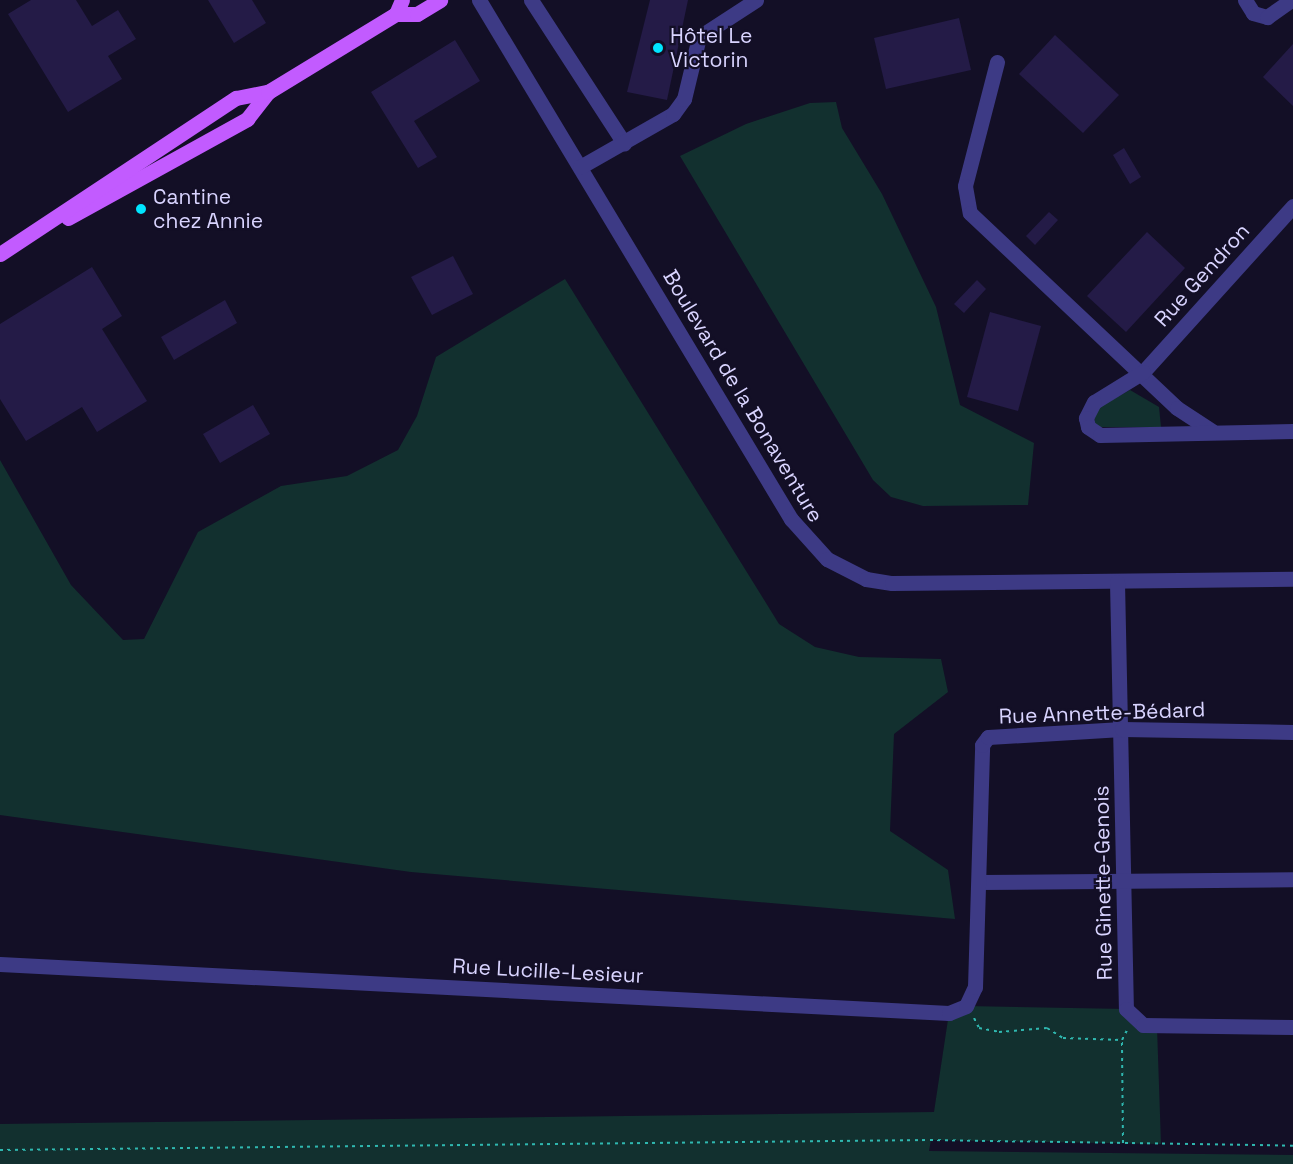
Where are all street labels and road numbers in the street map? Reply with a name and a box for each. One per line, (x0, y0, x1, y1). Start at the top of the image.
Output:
street label: Rue Gendron (1149, 218, 1255, 332)
street label: Boulevard de la Bonaventure (658, 265, 828, 527)
street label: Rue Annette-Bédard (998, 697, 1206, 729)
street label: Rue Ginette-Genois (1089, 785, 1117, 981)
street label: Rue Lucille-Lesieur (452, 953, 644, 989)

